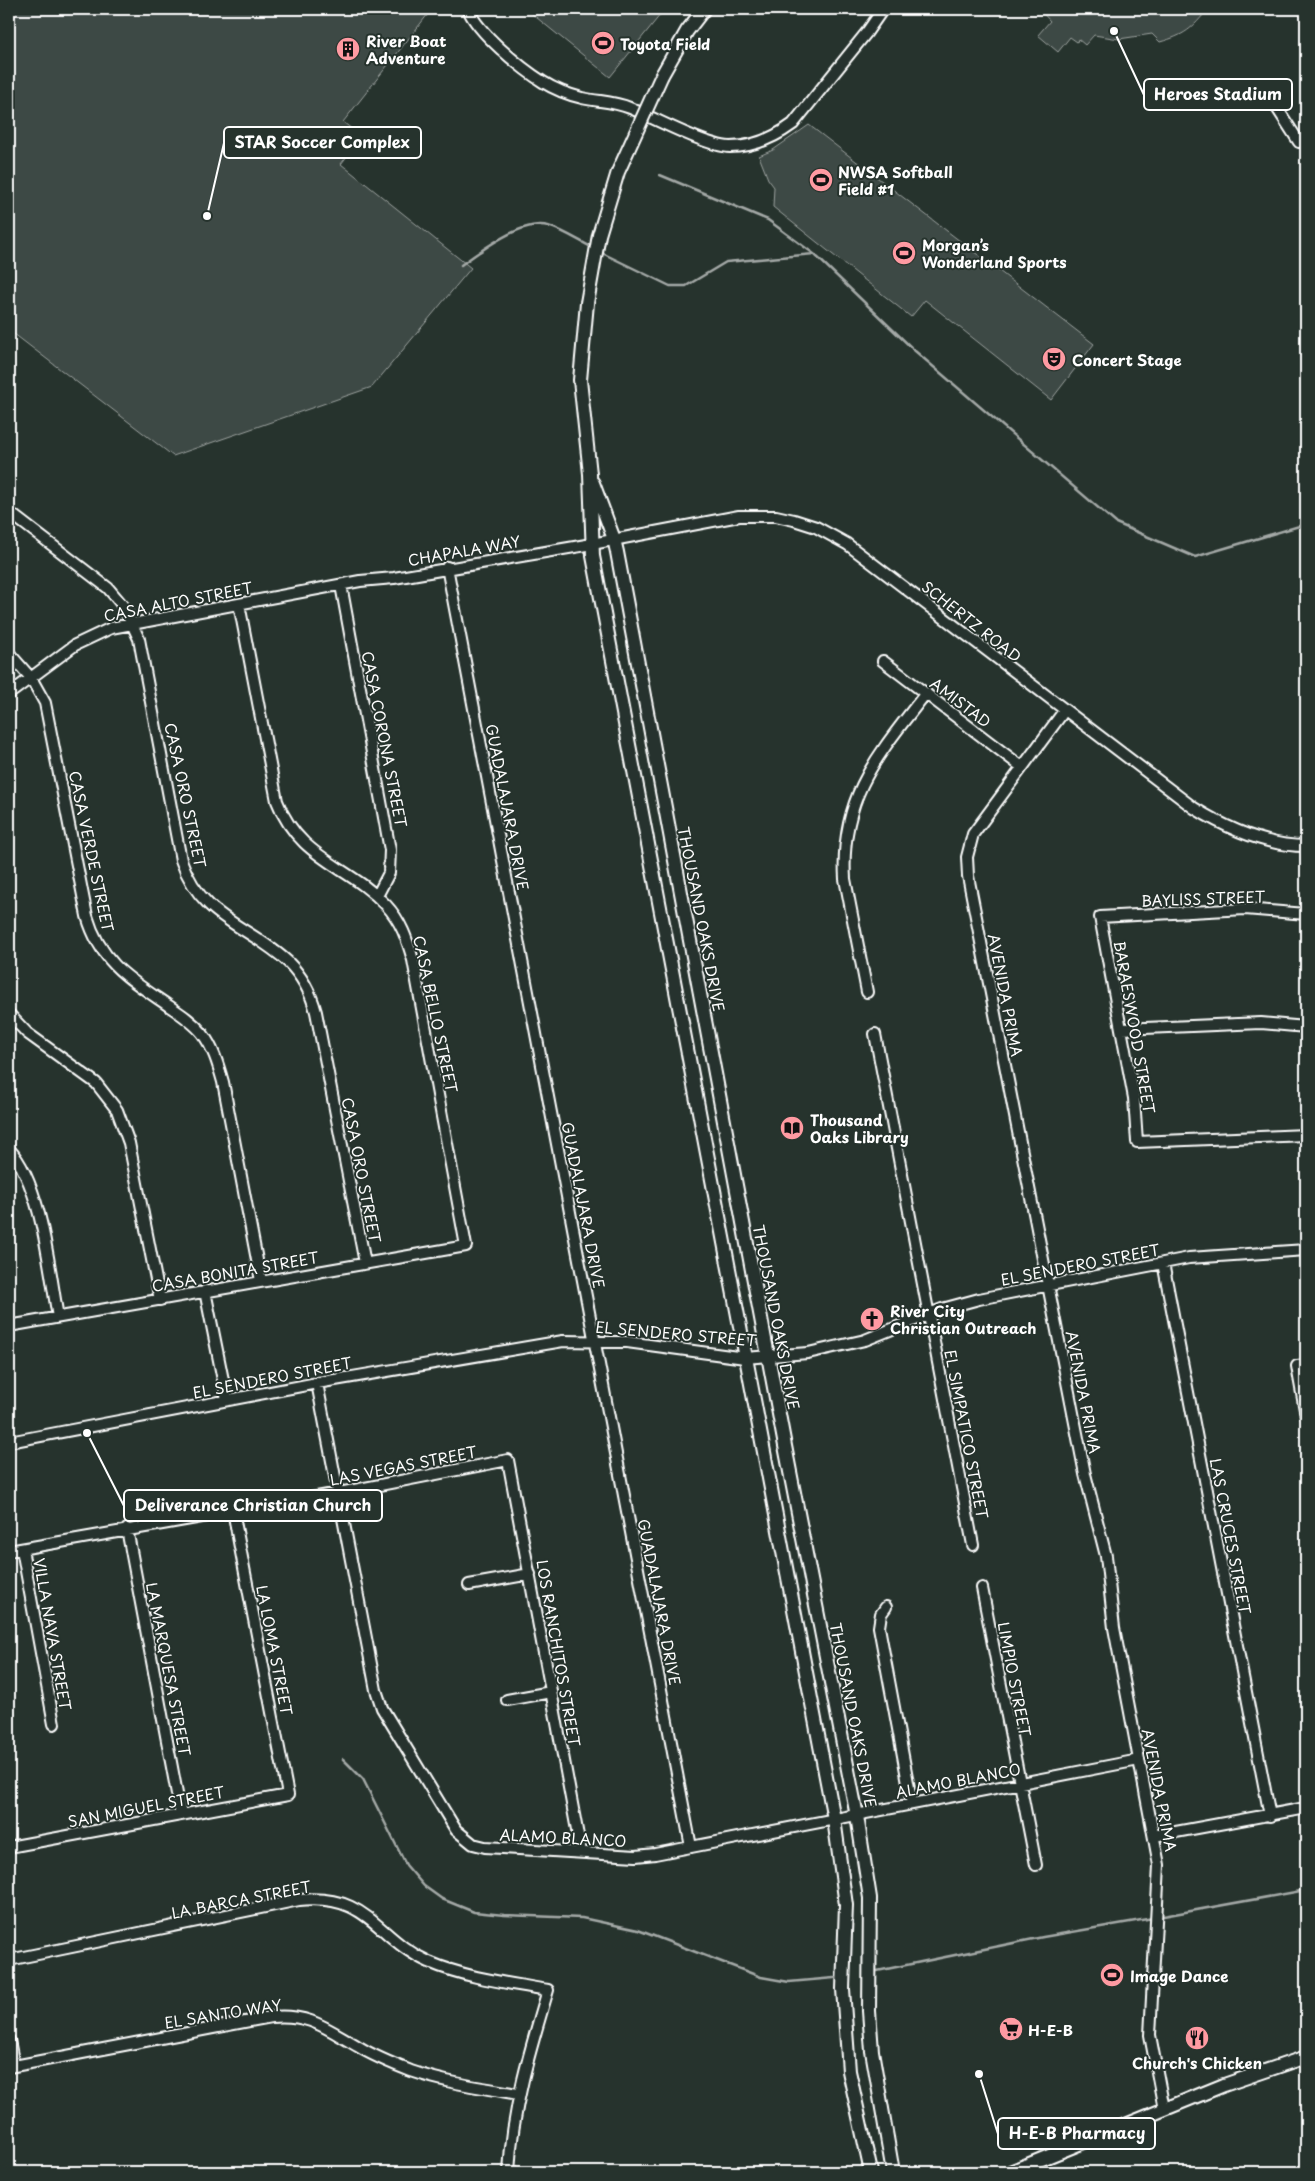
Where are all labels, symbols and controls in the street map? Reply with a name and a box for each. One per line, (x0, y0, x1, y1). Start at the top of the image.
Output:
place label: River Boat Adventure (366, 29, 447, 69)
sports icon: Toyota Field (590, 30, 616, 56)
place label: Toyota Field (620, 32, 710, 55)
building icon: River Boat Adventure (335, 36, 361, 62)
callout: Heroes Stadium (1144, 79, 1292, 110)
text: Heroes Stadium (1154, 81, 1282, 105)
callout: STAR Soccer Complex (224, 127, 421, 158)
text: STAR Soccer Complex (234, 129, 410, 153)
place label: NWSA Softball Field #1 (838, 160, 953, 200)
sports icon: NWSA Softball Field #1 (808, 167, 834, 193)
place label: Morgan’s Wonderland Sports (922, 233, 1067, 273)
sports icon: Morgan’s Wonderland Sports (891, 240, 917, 266)
theatre icon: Concert Stage (1041, 346, 1067, 372)
place label: Concert Stage (1072, 348, 1182, 371)
street label: CHAPALA WAY (406, 529, 522, 571)
street label: CASA ALTO STREET (102, 575, 255, 627)
street label: SCHERTZ ROAD (917, 575, 1027, 667)
street label: CASA CORONA STREET (357, 649, 414, 830)
street label: AMISTAD (926, 671, 996, 733)
street label: CASA ORO STREET (159, 720, 213, 870)
street label: GUADALAJARA DRIVE (481, 722, 535, 892)
street label: CASA VERDE STREET (64, 769, 120, 934)
street label: THOUSAND OAKS DRIVE (673, 825, 731, 1013)
street label: BAYLISS STREET (1141, 884, 1266, 912)
street label: AVENIDA PRIMA (983, 932, 1029, 1059)
street label: CASA BELLO STREET (408, 933, 464, 1095)
street label: BARAESWOOD STREET (1108, 939, 1162, 1116)
street label: CASA ORO STREET (337, 1095, 388, 1245)
place label: Thousand Oaks Library (810, 1108, 909, 1148)
library icon: Thousand Oaks Library (779, 1115, 805, 1141)
street label: GUADALAJARA DRIVE (557, 1120, 611, 1290)
street label: THOUSAND OAKS DRIVE (748, 1223, 806, 1411)
street label: EL SENDERO STREET (999, 1237, 1162, 1291)
street label: CASA BONITA STREET (150, 1245, 321, 1297)
place label: River City Christian Outreach (890, 1299, 1036, 1339)
church icon: River City Christian Outreach (859, 1306, 885, 1332)
street label: EL SENDERO STREET (595, 1315, 758, 1352)
street label: AVENIDA PRIMA (1061, 1329, 1107, 1456)
street label: EL SIMPATICO STREET (939, 1347, 995, 1521)
street label: EL SENDERO STREET (191, 1350, 354, 1404)
street label: LAS VEGAS STREET (327, 1439, 479, 1491)
street label: LAS CRUCES STREET (1205, 1456, 1258, 1617)
callout: Deliverance Christian Church (124, 1490, 382, 1521)
text: Deliverance Christian Church (135, 1492, 371, 1516)
street label: GUADALAJARA DRIVE (633, 1517, 687, 1687)
street label: VILLA NAVA STREET (28, 1556, 78, 1713)
street label: LOS RANCHITOS STREET (531, 1558, 587, 1749)
street label: LA MARQUESA STREET (141, 1580, 197, 1758)
street label: LA LOMA STREET (251, 1583, 299, 1718)
street label: LIMPIO STREET (993, 1620, 1038, 1739)
street label: THOUSAND OAKS DRIVE (825, 1621, 883, 1809)
street label: AVENIDA PRIMA (1137, 1727, 1183, 1854)
street label: ALAMO BLANCO (893, 1757, 1023, 1803)
street label: SAN MIGUEL STREET (66, 1779, 227, 1832)
street label: ALAMO BLANCO (499, 1822, 627, 1852)
street label: LA BARCA STREET (169, 1874, 313, 1924)
sports icon: Image Dance (1099, 1962, 1125, 1988)
place label: Image Dance (1130, 1964, 1229, 1987)
street label: EL SANTO WAY (163, 1992, 283, 2034)
supermarket icon: H-E-B (998, 2016, 1024, 2042)
place label: H-E-B (1028, 2018, 1073, 2041)
restaurant icon: Church's Chicken (1184, 2025, 1210, 2051)
place label: Church's Chicken (1132, 2051, 1262, 2074)
callout: H-E-B Pharmacy (998, 2118, 1155, 2149)
text: H-E-B Pharmacy (1009, 2120, 1145, 2144)

